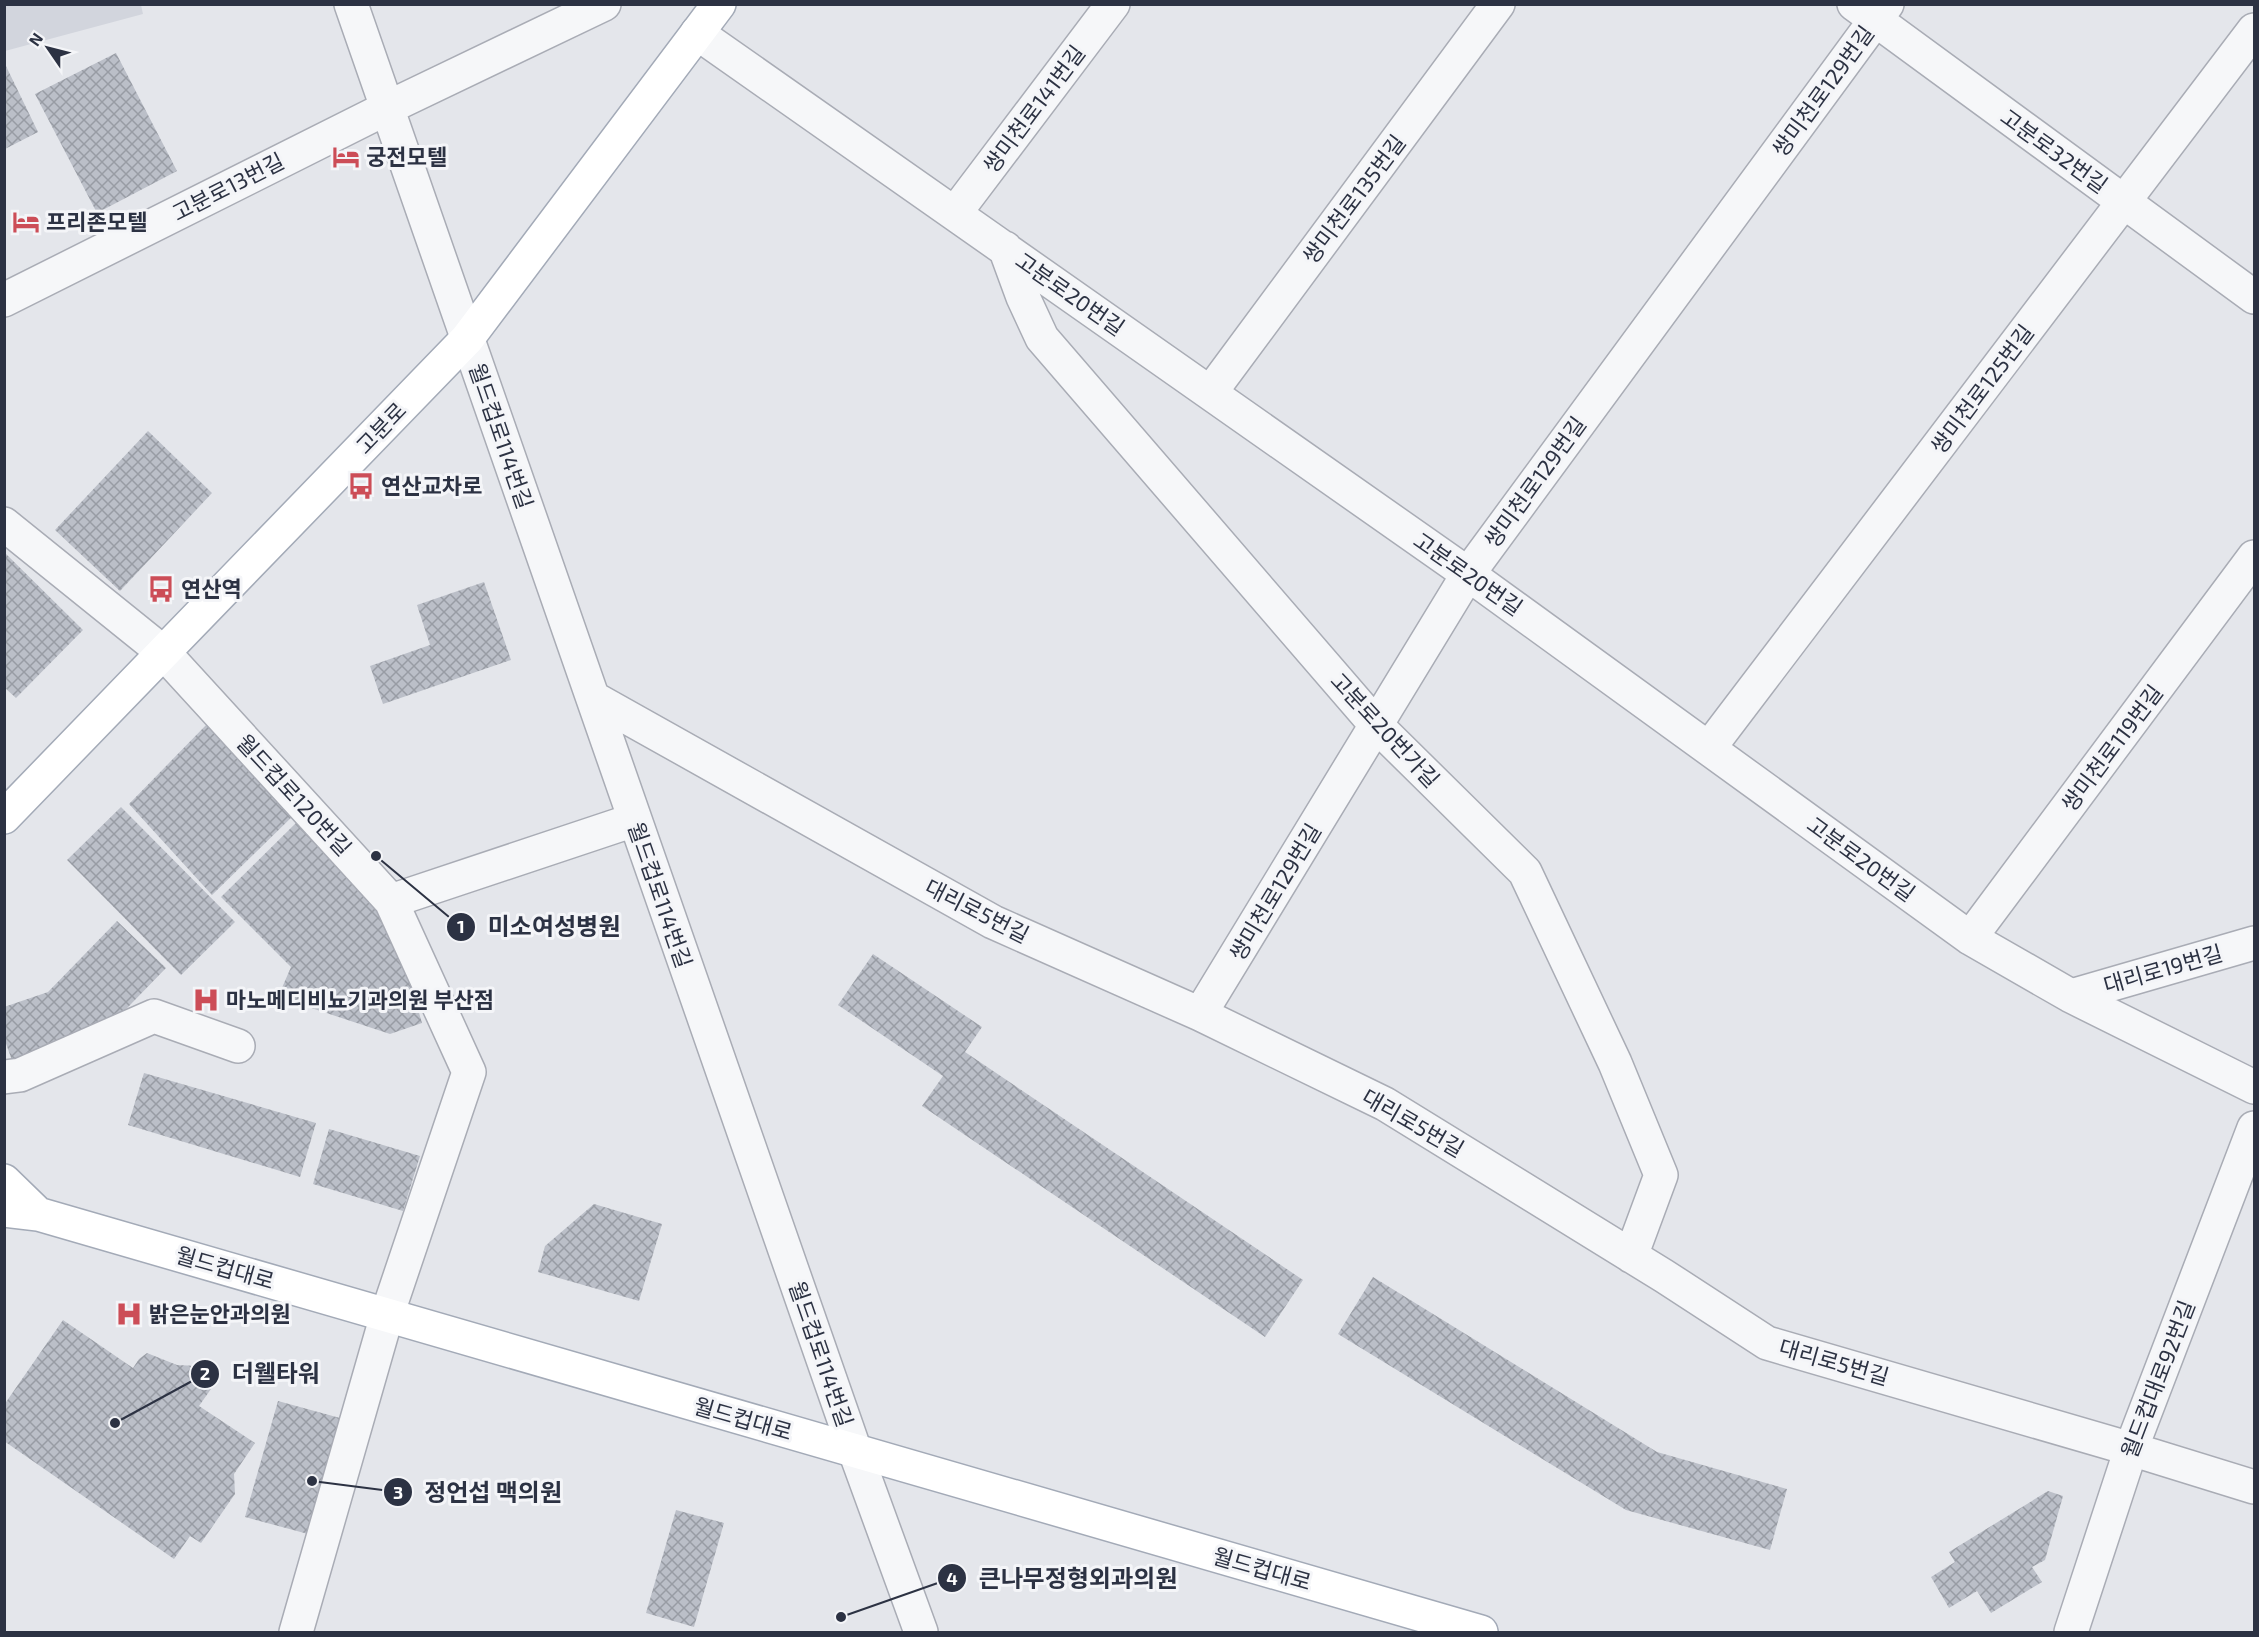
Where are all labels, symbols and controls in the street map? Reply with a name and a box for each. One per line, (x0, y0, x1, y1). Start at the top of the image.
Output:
north arrow (18, 18, 78, 78)
street label: 쌍미천로129번길 (1766, 20, 1878, 161)
text: N (24, 29, 46, 49)
street label: 쌍미천로141번길 (977, 40, 1089, 177)
street label: 고분로32번길 (1996, 103, 2113, 198)
street label: 쌍미천로135번길 (1296, 129, 1410, 268)
hotel icon: 궁전모텔 (331, 142, 361, 172)
place label: 궁전모텔 (366, 143, 447, 169)
street label: 고분로13번길 (167, 147, 288, 225)
hotel icon: 프리존모텔 (11, 207, 41, 237)
place label: 프리존모텔 (46, 208, 147, 234)
street label: 고분로20번길 (1011, 246, 1130, 340)
street label: 쌍미천로125번길 (1924, 319, 2038, 458)
street label: 월드컵로114번길 (465, 359, 539, 512)
street label: 고분로 (350, 396, 411, 458)
street label: 쌍미천로129번길 (1478, 411, 1590, 552)
bus stop icon: 연산교차로 (346, 471, 376, 501)
place label: 연산교차로 (381, 472, 482, 498)
street label: 고분로20번길 (1409, 526, 1528, 620)
bus stop icon: 연산역 (146, 574, 176, 604)
place label: 연산역 (181, 575, 242, 601)
street label: 고분로20번가길 (1326, 667, 1445, 792)
street label: 쌍미천로119번길 (2055, 679, 2167, 816)
street label: 월드컵로120번길 (232, 728, 357, 860)
street label: 고분로20번길 (1803, 810, 1921, 906)
street label: 월드컵로114번길 (624, 818, 698, 971)
street label: 쌍미천로129번길 (1223, 818, 1325, 965)
street label: 대리로5번길 (921, 873, 1034, 947)
callout: 미소여성병원 (446, 906, 632, 948)
text: 미소여성병원 (488, 911, 620, 940)
text: 1 (457, 915, 465, 937)
street label: 대리로19번길 (2100, 939, 2225, 997)
hospital icon: 마노메디비뇨기과의원 부산점 (191, 985, 221, 1015)
place label: 마노메디비뇨기과의원 부산점 (226, 986, 494, 1012)
street label: 대리로5번길 (1358, 1083, 1469, 1162)
street label: 월드컵대로 (173, 1241, 278, 1293)
street label: 월드컵로114번길 (785, 1277, 859, 1430)
street label: 월드컵대로92번길 (2115, 1296, 2199, 1461)
hospital icon: 밝은눈안과의원 (114, 1299, 144, 1329)
place label: 밝은눈안과의원 (149, 1300, 291, 1326)
street label: 대리로5번길 (1776, 1333, 1892, 1389)
callout: 더웰타워 (190, 1353, 332, 1395)
text: 더웰타워 (232, 1358, 320, 1387)
text: 2 (200, 1362, 210, 1384)
street label: 월드컵대로 (691, 1392, 796, 1444)
callout: 정언섭 맥의원 (383, 1471, 574, 1513)
text: 정언섭 맥의원 (424, 1477, 562, 1506)
text: 3 (393, 1481, 403, 1503)
street label: 월드컵대로 (1210, 1542, 1315, 1594)
callout: 큰나무정형외과의원 (937, 1557, 1190, 1599)
text: 큰나무정형외과의원 (979, 1563, 1177, 1592)
text: 4 (946, 1567, 958, 1589)

